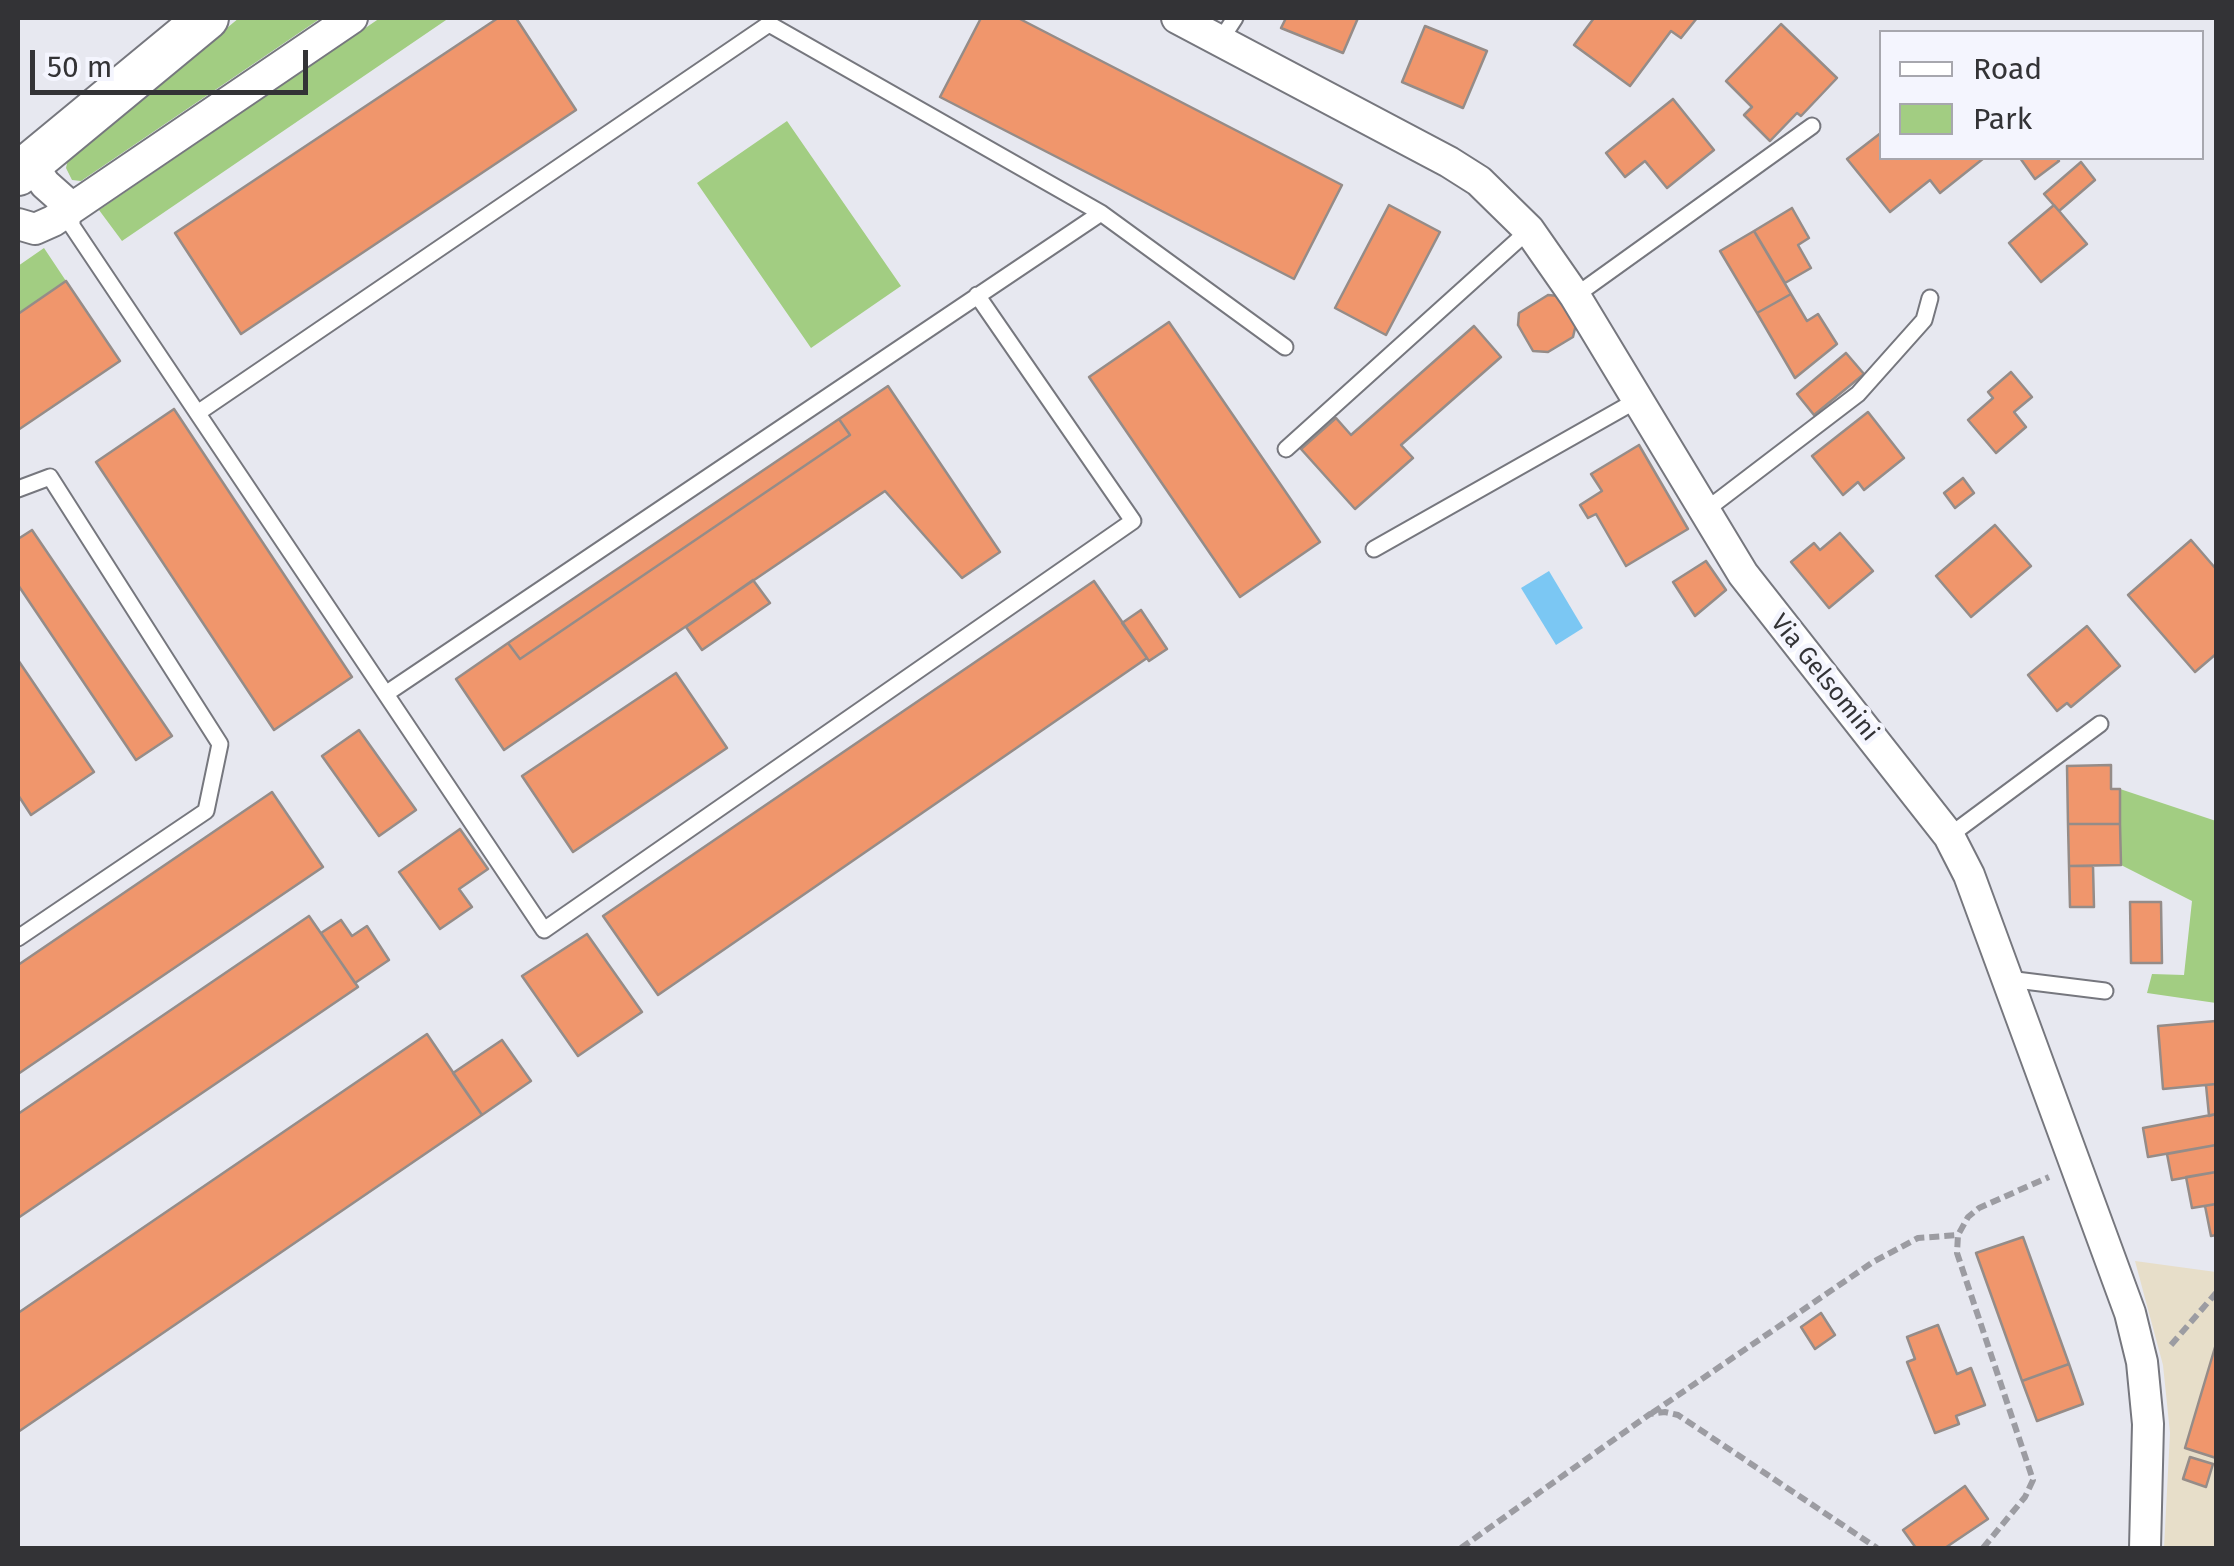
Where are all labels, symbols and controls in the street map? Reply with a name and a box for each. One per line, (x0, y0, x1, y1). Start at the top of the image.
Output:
scale bar (35, 30, 312, 92)
legend (1879, 30, 2204, 160)
text: 50 m (47, 49, 112, 85)
text: Road (1973, 51, 2042, 87)
text: Park (1973, 101, 2032, 137)
street label: Via Gelsomini (1764, 609, 1884, 747)

